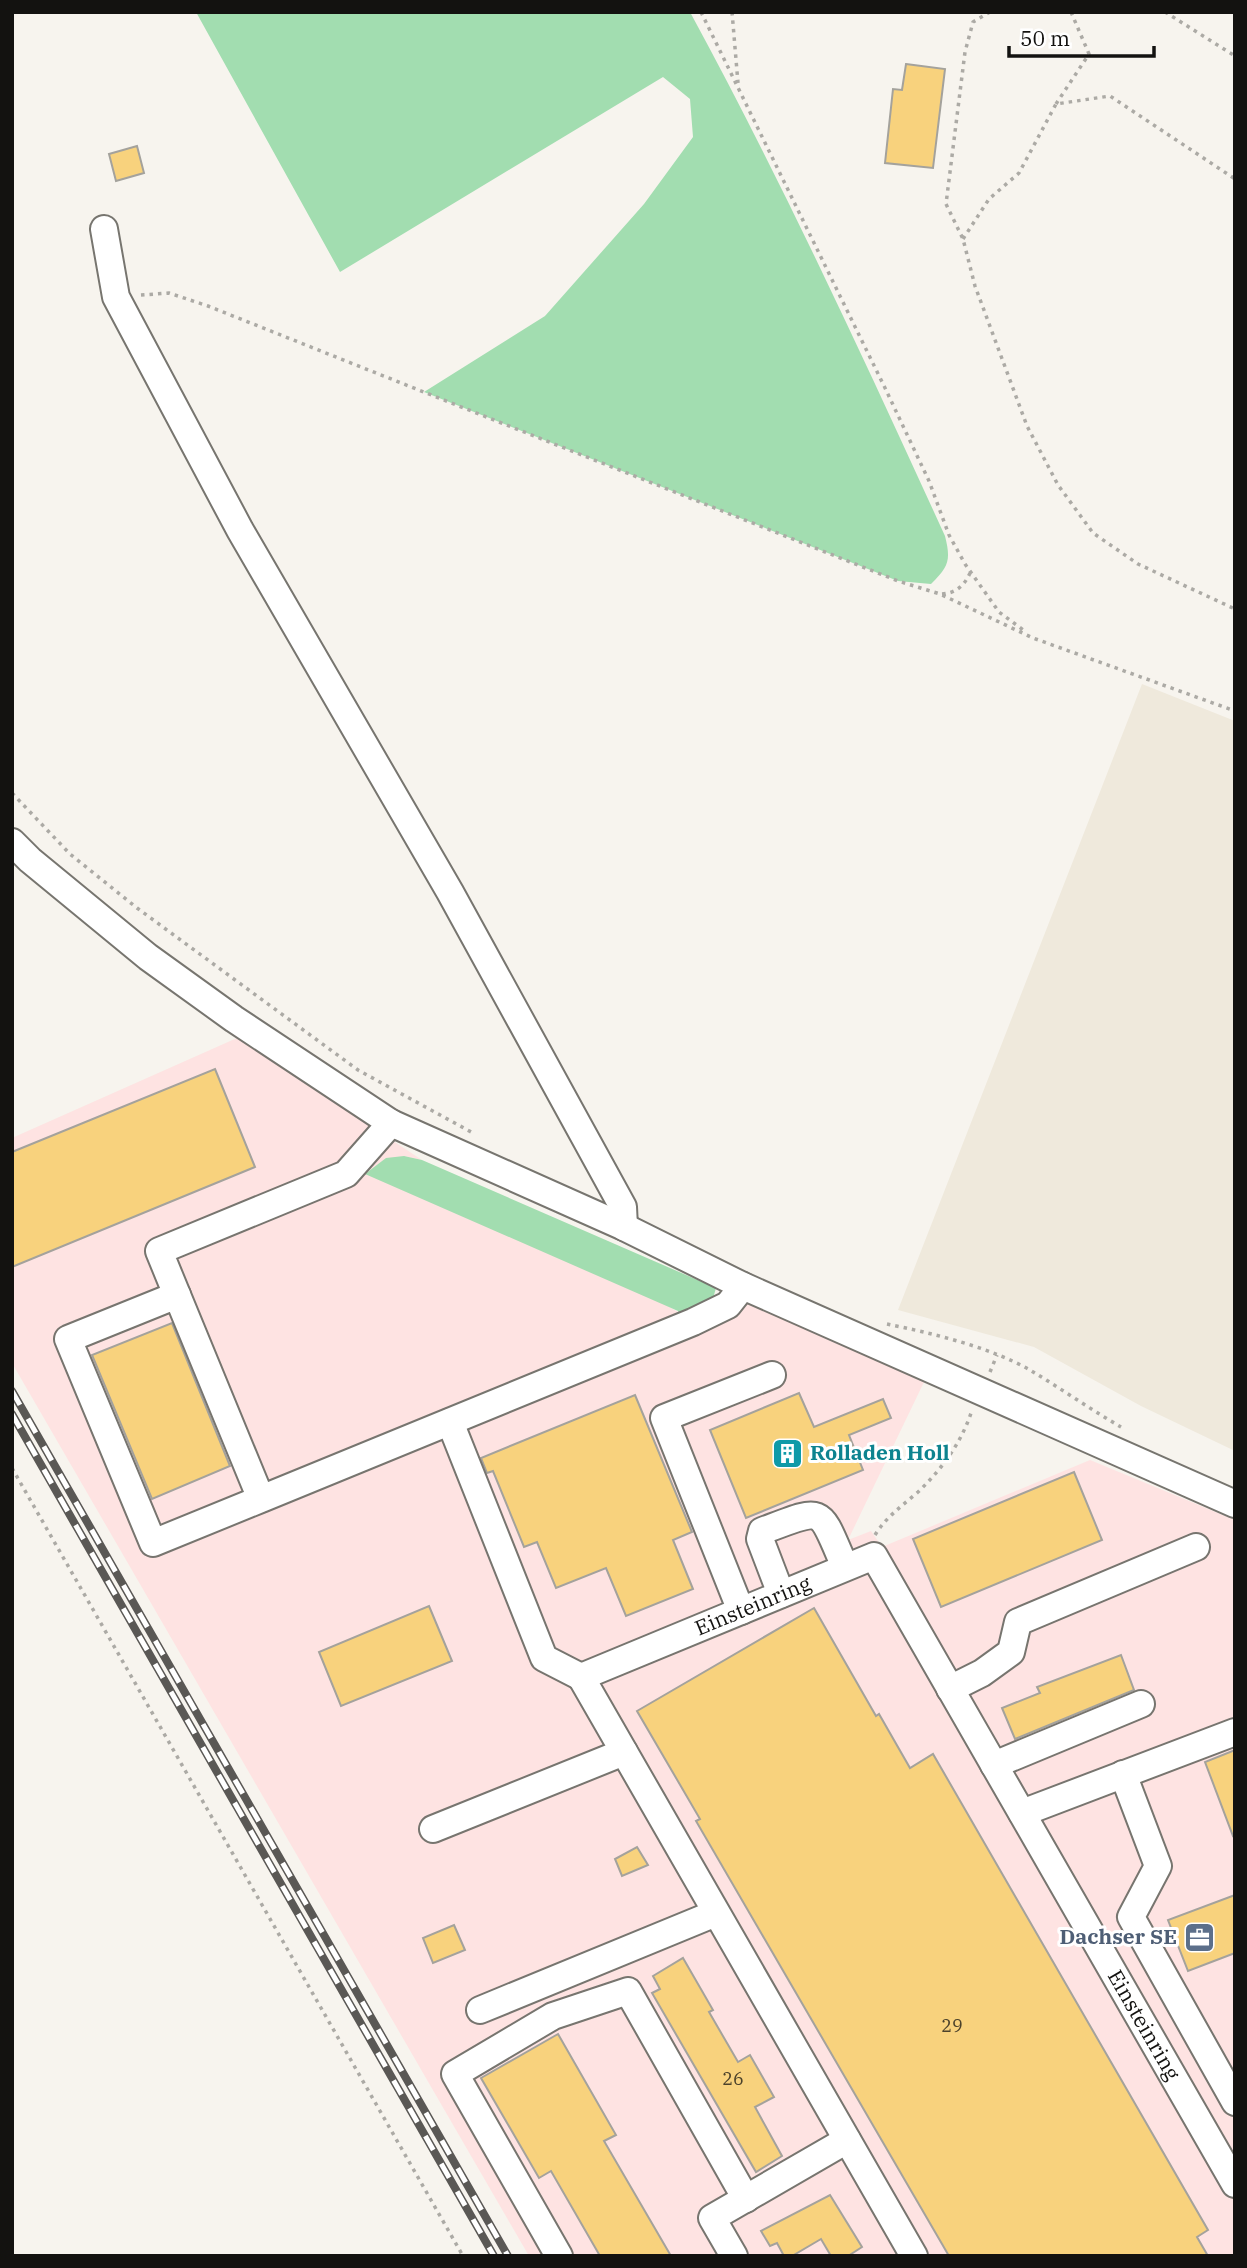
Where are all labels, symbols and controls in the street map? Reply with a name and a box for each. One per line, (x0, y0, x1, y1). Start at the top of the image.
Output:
scale bar (1009, 14, 1154, 58)
text: 50 m (1020, 24, 1070, 52)
building icon: Rolladen Holl (770, 1436, 804, 1470)
place label: Rolladen Holl (810, 1438, 950, 1466)
street label: Einsteinring (690, 1568, 815, 1641)
office icon: Dachser SE (1183, 1920, 1217, 1954)
place label: Dachser SE (1059, 1922, 1177, 1950)
street label: Einsteinring (1102, 1964, 1188, 2085)
house number: 29 (941, 2014, 963, 2037)
house number: 26 (722, 2067, 744, 2090)

